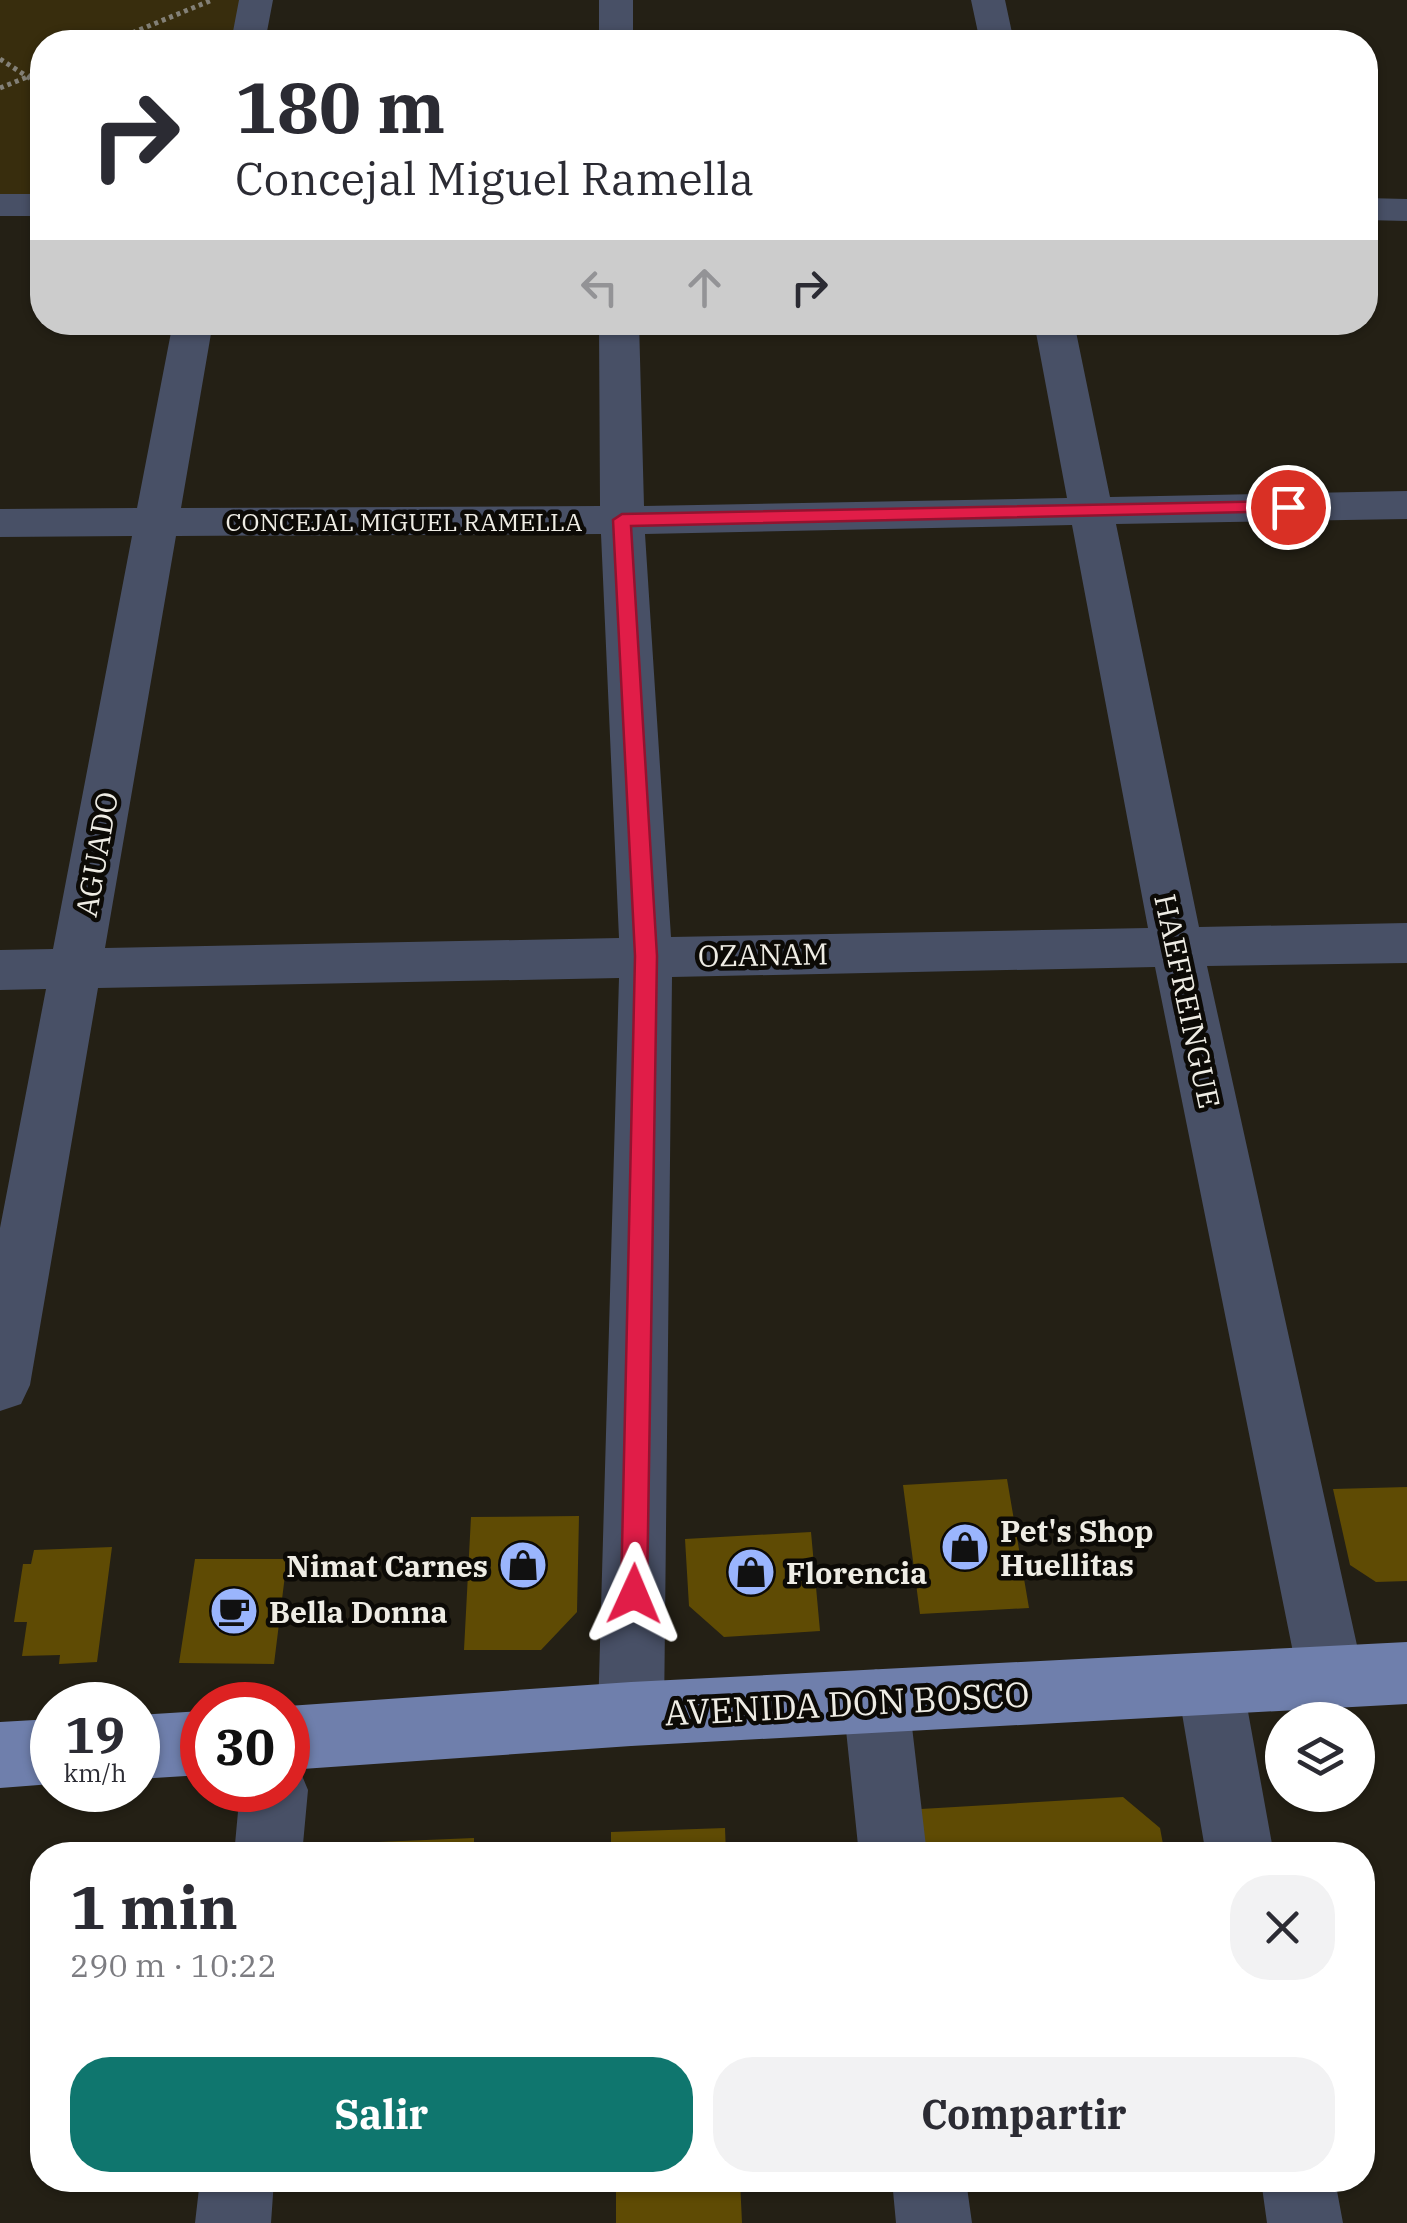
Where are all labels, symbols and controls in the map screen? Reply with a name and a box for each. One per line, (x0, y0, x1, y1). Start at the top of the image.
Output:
text: 180 m (235, 61, 445, 152)
icon: right (70, 70, 200, 200)
text: Concejal Miguel Ramella (235, 149, 754, 207)
icon: left (572, 260, 627, 315)
icon: ahead (677, 260, 732, 315)
icon: right (782, 260, 837, 315)
pin (1246, 465, 1331, 550)
icon: arrive (1261, 480, 1316, 535)
street label: CONCEJAL MIGUEL RAMELLA (226, 505, 582, 538)
street label: AGUADO (66, 788, 126, 920)
street label: HAEFREINGUE (1146, 890, 1230, 1112)
street label: OZANAM (697, 933, 829, 975)
place label: Pet's Shop Huellitas (1000, 1511, 1153, 1584)
shop icon: Pet's Shop Huellitas (939, 1521, 991, 1573)
shop icon: Nimat Carnes (497, 1539, 549, 1591)
position arrow (582, 1542, 686, 1646)
place label: Nimat Carnes (286, 1546, 488, 1585)
shop icon: Florencia (725, 1546, 777, 1598)
place label: Florencia (786, 1553, 927, 1592)
cafe icon: Bella Donna (208, 1585, 260, 1637)
place label: Bella Donna (269, 1592, 448, 1631)
street label: AVENIDA DON BOSCO (663, 1670, 1031, 1736)
speed limit sign: 30 (180, 1682, 310, 1812)
text: 19 (65, 1702, 125, 1767)
map controls (1265, 1702, 1375, 1812)
button: layers (1265, 1702, 1375, 1812)
text: km/h (63, 1756, 127, 1789)
text: 1 min (70, 1867, 238, 1946)
button: close (1230, 1875, 1335, 1980)
text: 290 m · 10:22 (70, 1944, 277, 1986)
button: Salir (70, 2057, 693, 2172)
button: Compartir (713, 2057, 1335, 2172)

